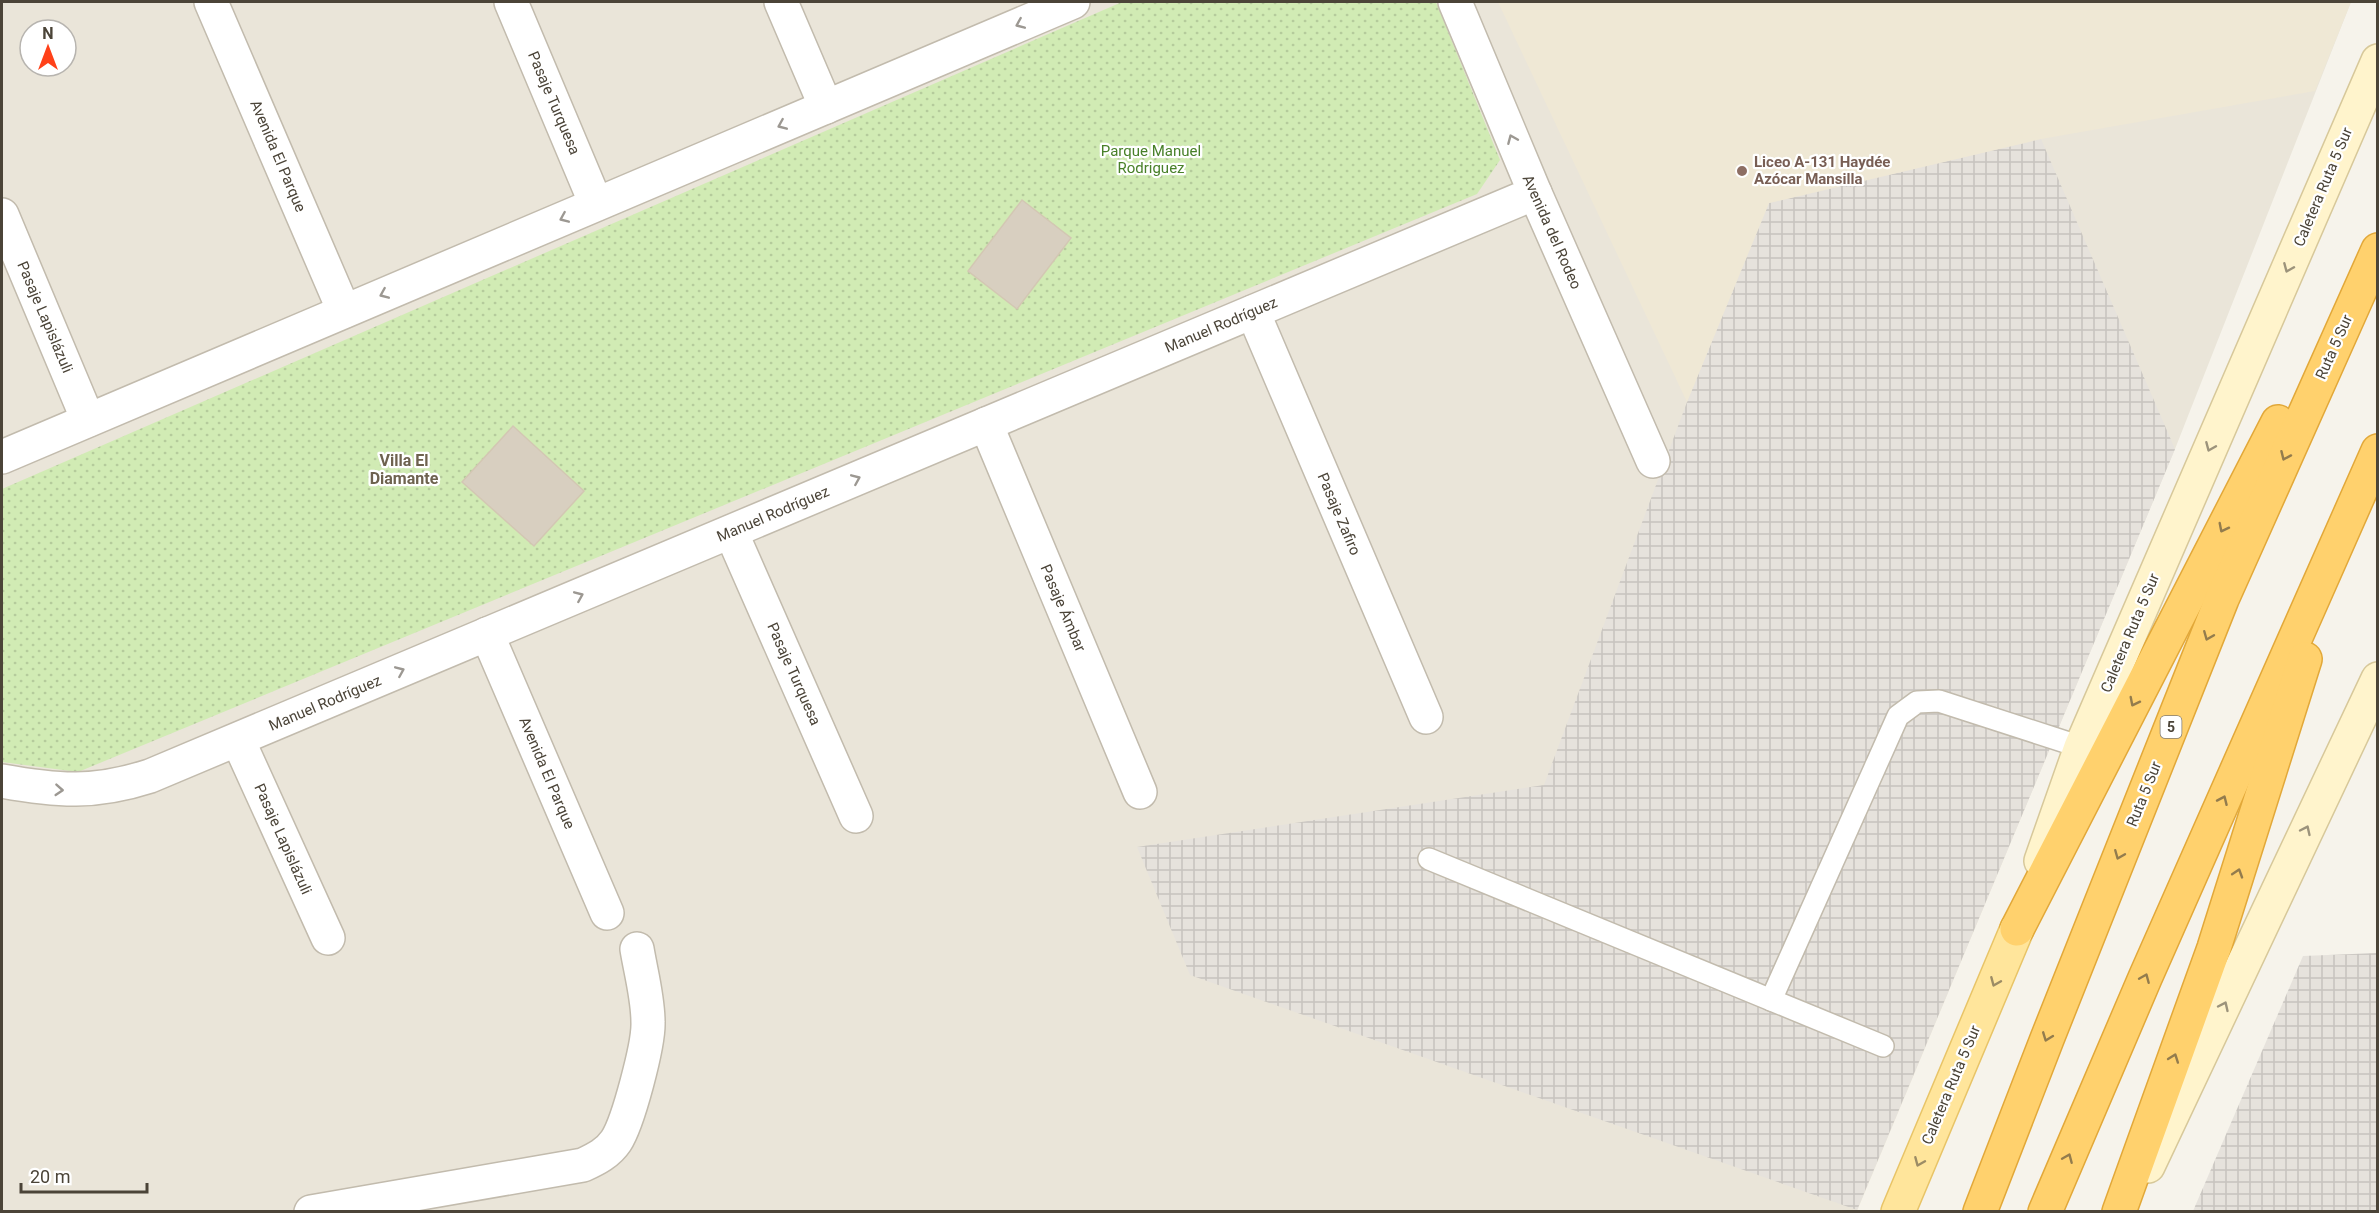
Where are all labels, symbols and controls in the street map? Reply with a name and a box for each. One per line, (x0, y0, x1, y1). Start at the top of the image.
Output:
one-way arrow (1015, 17, 1026, 29)
north arrow (18, 18, 78, 78)
text: N (42, 24, 54, 43)
street label: Pasaje Turquesa (524, 49, 584, 157)
street label: Avenida El Parque (246, 97, 310, 215)
one-way arrow (777, 118, 788, 130)
street label: Caletera Ruta 5 Sur (2290, 125, 2356, 249)
one-way arrow (1507, 134, 1519, 145)
park label: Parque Manuel Rodriguez (1101, 142, 1201, 177)
place label: Liceo A-131 Haydée Azócar Mansilla (1754, 153, 1890, 188)
marker: Liceo A-131 Haydée Azócar Mansilla (1735, 164, 1749, 178)
street label: Avenida del Rodeo (1519, 172, 1585, 292)
one-way arrow (559, 211, 570, 223)
street label: Pasaje Lapislázuli (13, 258, 77, 376)
one-way arrow (2283, 262, 2295, 273)
one-way arrow (380, 287, 391, 299)
street label: Manuel Rodríguez (1162, 293, 1280, 357)
street label: Ruta 5 Sur (2312, 312, 2356, 382)
one-way arrow (2206, 441, 2218, 452)
one-way arrow (2280, 450, 2292, 461)
district label: Villa El Diamante (370, 451, 439, 488)
street label: Pasaje Zafiro (1314, 470, 1364, 558)
one-way arrow (849, 474, 860, 486)
street label: Manuel Rodríguez (714, 482, 832, 546)
one-way arrow (2219, 522, 2230, 532)
street label: Pasaje Ámbar (1036, 562, 1090, 654)
street label: Caletera Ruta 5 Sur (2097, 571, 2163, 695)
one-way arrow (573, 591, 584, 603)
street label: Pasaje Turquesa (763, 620, 825, 728)
one-way arrow (2203, 629, 2215, 640)
one-way arrow (393, 666, 404, 678)
street label: Manuel Rodríguez (266, 671, 384, 735)
one-way arrow (2130, 695, 2141, 706)
street label: Avenida El Parque (515, 714, 579, 832)
road number: 5 (2160, 716, 2182, 738)
street label: Ruta 5 Sur (2123, 759, 2165, 829)
street label: Pasaje Lapislázuli (250, 781, 316, 897)
one-way arrow (55, 783, 64, 796)
one-way arrow (2216, 795, 2228, 806)
one-way arrow (2299, 825, 2311, 836)
one-way arrow (2114, 849, 2126, 860)
one-way arrow (2230, 868, 2243, 879)
one-way arrow (2138, 974, 2150, 985)
one-way arrow (1990, 976, 2002, 987)
one-way arrow (2216, 1002, 2228, 1013)
street label: Caletera Ruta 5 Sur (1918, 1023, 1984, 1147)
one-way arrow (2042, 1031, 2055, 1041)
one-way arrow (2167, 1053, 2180, 1064)
one-way arrow (2061, 1153, 2073, 1164)
scale bar (21, 1156, 147, 1194)
one-way arrow (1914, 1156, 1926, 1167)
text: 20 m (30, 1166, 70, 1187)

